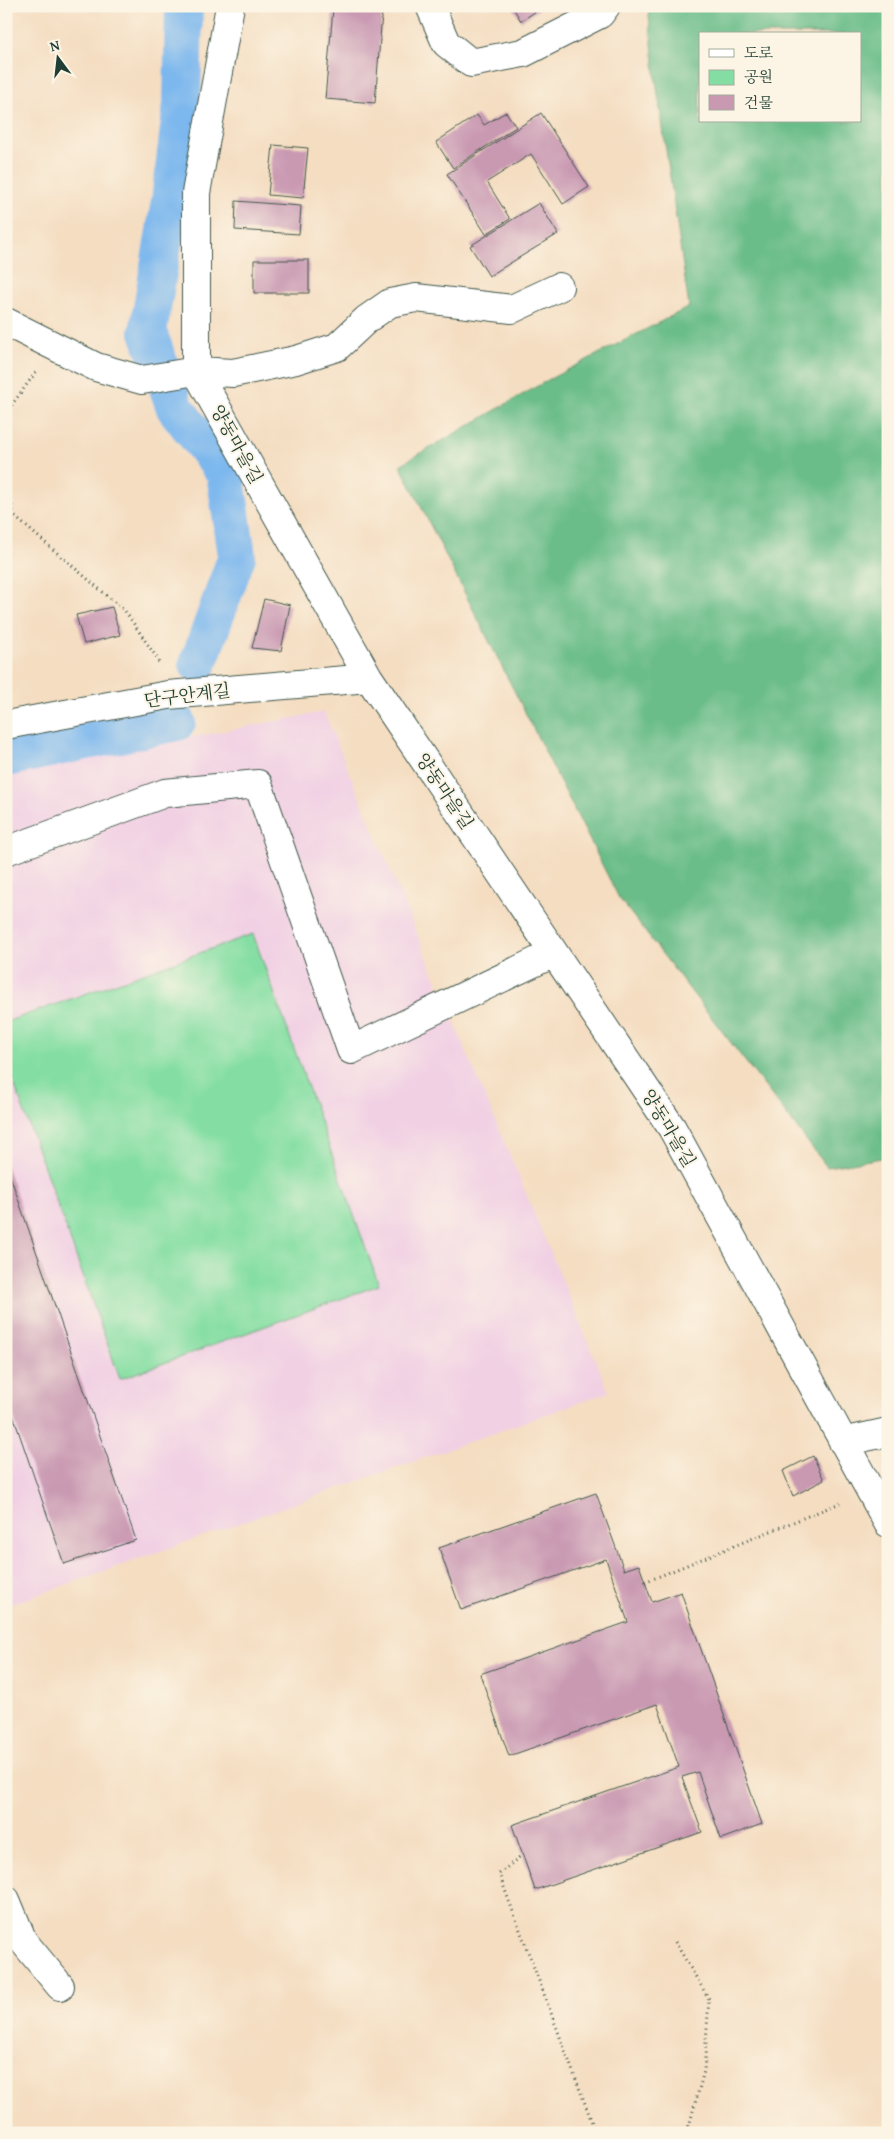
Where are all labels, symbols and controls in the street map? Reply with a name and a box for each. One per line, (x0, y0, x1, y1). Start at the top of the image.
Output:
north arrow (32, 32, 82, 82)
legend (699, 32, 862, 122)
text: N (48, 34, 62, 56)
text: 도로 (744, 42, 773, 63)
text: 공원 (744, 66, 773, 87)
text: 건물 (744, 92, 773, 113)
street label: 양동마을길 (204, 399, 270, 489)
street label: 단구안계길 (142, 676, 232, 714)
street label: 양동마을길 (409, 747, 481, 835)
street label: 양동마을길 (635, 1084, 703, 1172)

